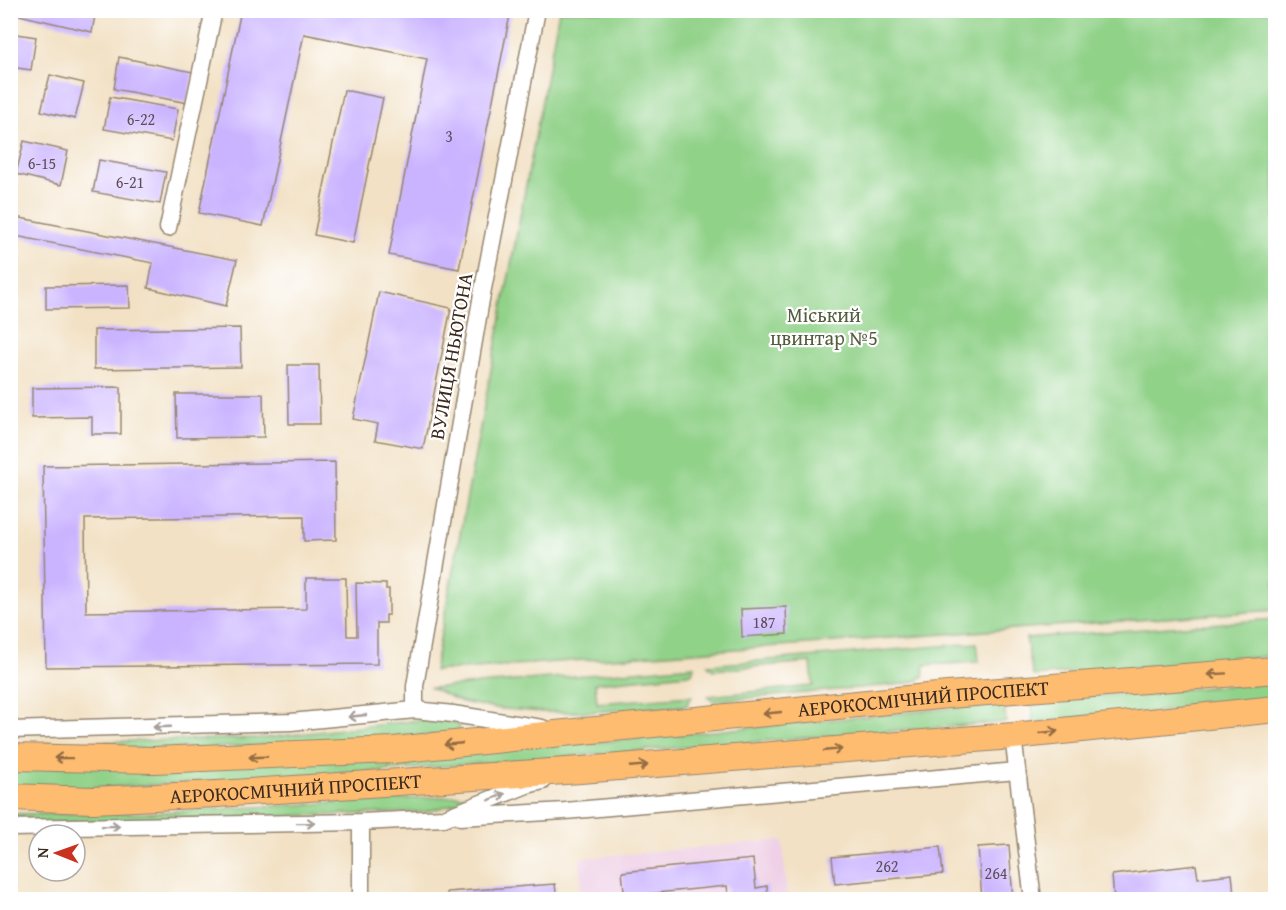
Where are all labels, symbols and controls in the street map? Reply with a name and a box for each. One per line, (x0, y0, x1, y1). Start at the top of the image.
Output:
house number: 6-22 (127, 107, 155, 131)
house number: 3 (445, 124, 453, 148)
house number: 6-15 (28, 151, 56, 175)
house number: 6-21 (116, 170, 144, 194)
street label: ВУЛИЦЯ НЬЮТОНА (422, 270, 479, 442)
park label: Міський цвинтар №5 (770, 300, 878, 352)
house number: 187 (752, 610, 776, 634)
one-way arrow (1208, 669, 1228, 680)
street label: АЕРОКОСМІЧНИЙ ПРОСПЕКТ (796, 672, 1050, 724)
one-way arrow (762, 708, 782, 719)
one-way arrow (347, 711, 367, 722)
one-way arrow (153, 721, 173, 732)
one-way arrow (1038, 726, 1058, 737)
one-way arrow (443, 739, 463, 750)
one-way arrow (823, 744, 843, 755)
one-way arrow (249, 751, 269, 763)
one-way arrow (54, 753, 74, 764)
one-way arrow (629, 760, 649, 771)
street label: АЕРОКОСМІЧНИЙ ПРОСПЕКТ (169, 766, 422, 810)
one-way arrow (487, 791, 506, 802)
one-way arrow (295, 817, 315, 828)
one-way arrow (100, 820, 120, 832)
north arrow (27, 823, 87, 883)
text: N (30, 847, 54, 858)
house number: 262 (875, 854, 899, 878)
house number: 264 (984, 861, 1008, 885)

